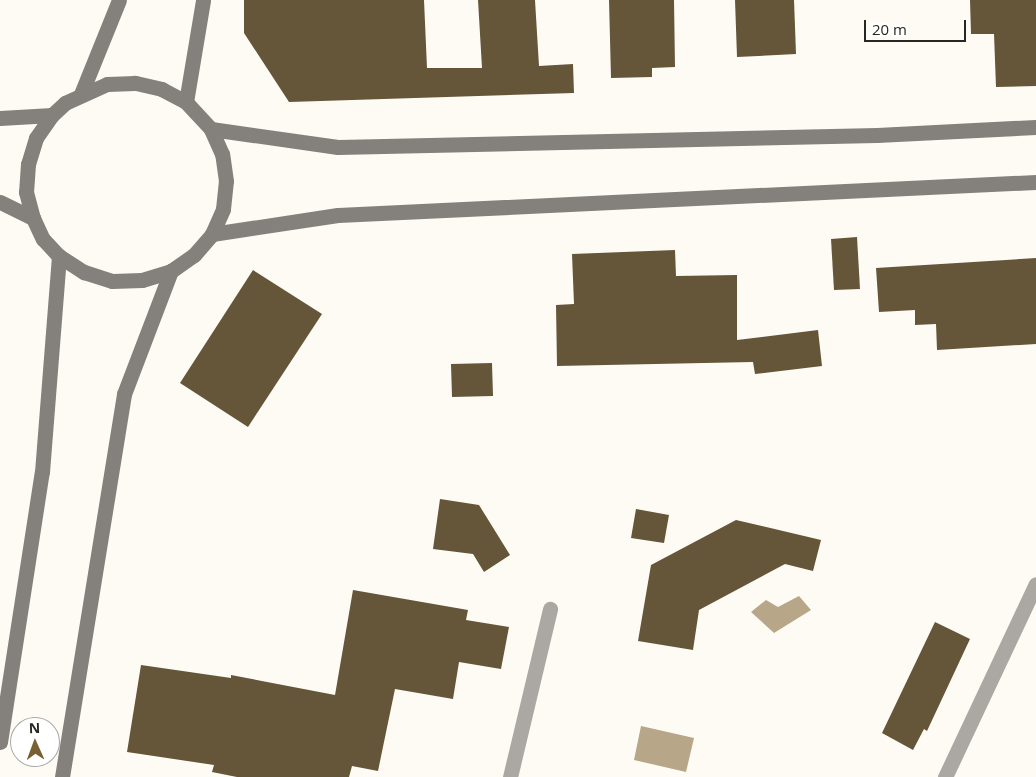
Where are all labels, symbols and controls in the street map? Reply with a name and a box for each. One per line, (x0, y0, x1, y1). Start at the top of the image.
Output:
scale bar (866, 10, 968, 42)
text: 20 m (872, 19, 907, 39)
north arrow (10, 717, 60, 767)
text: N (28, 718, 41, 737)

